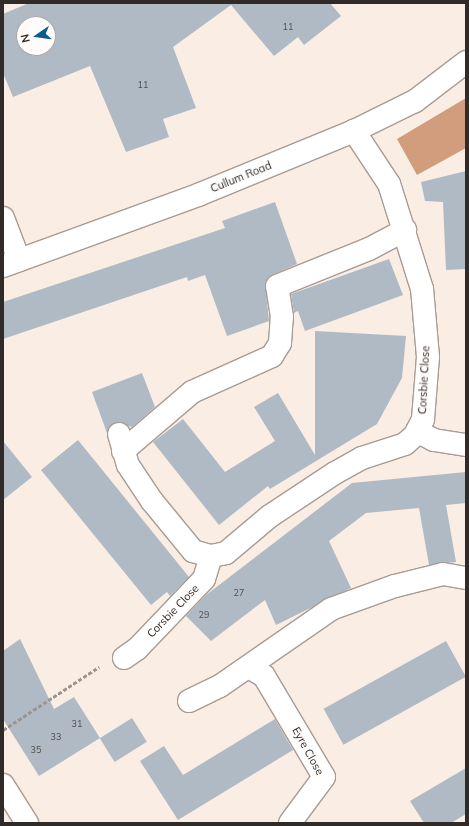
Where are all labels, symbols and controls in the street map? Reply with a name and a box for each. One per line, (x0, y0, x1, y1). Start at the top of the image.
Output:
north arrow (16, 16, 56, 56)
house number: 11 (283, 22, 293, 32)
text: N (18, 33, 33, 44)
house number: 11 (138, 80, 148, 90)
street label: Cullum Road (208, 159, 274, 195)
street label: Corsbie Close (416, 345, 432, 415)
street label: Corsbie Close (144, 582, 202, 640)
house number: 27 (234, 588, 244, 598)
house number: 29 (199, 610, 209, 620)
house number: 31 (72, 719, 82, 729)
street label: Eyre Close (289, 725, 327, 777)
house number: 33 (51, 732, 61, 742)
house number: 35 (31, 745, 41, 755)

